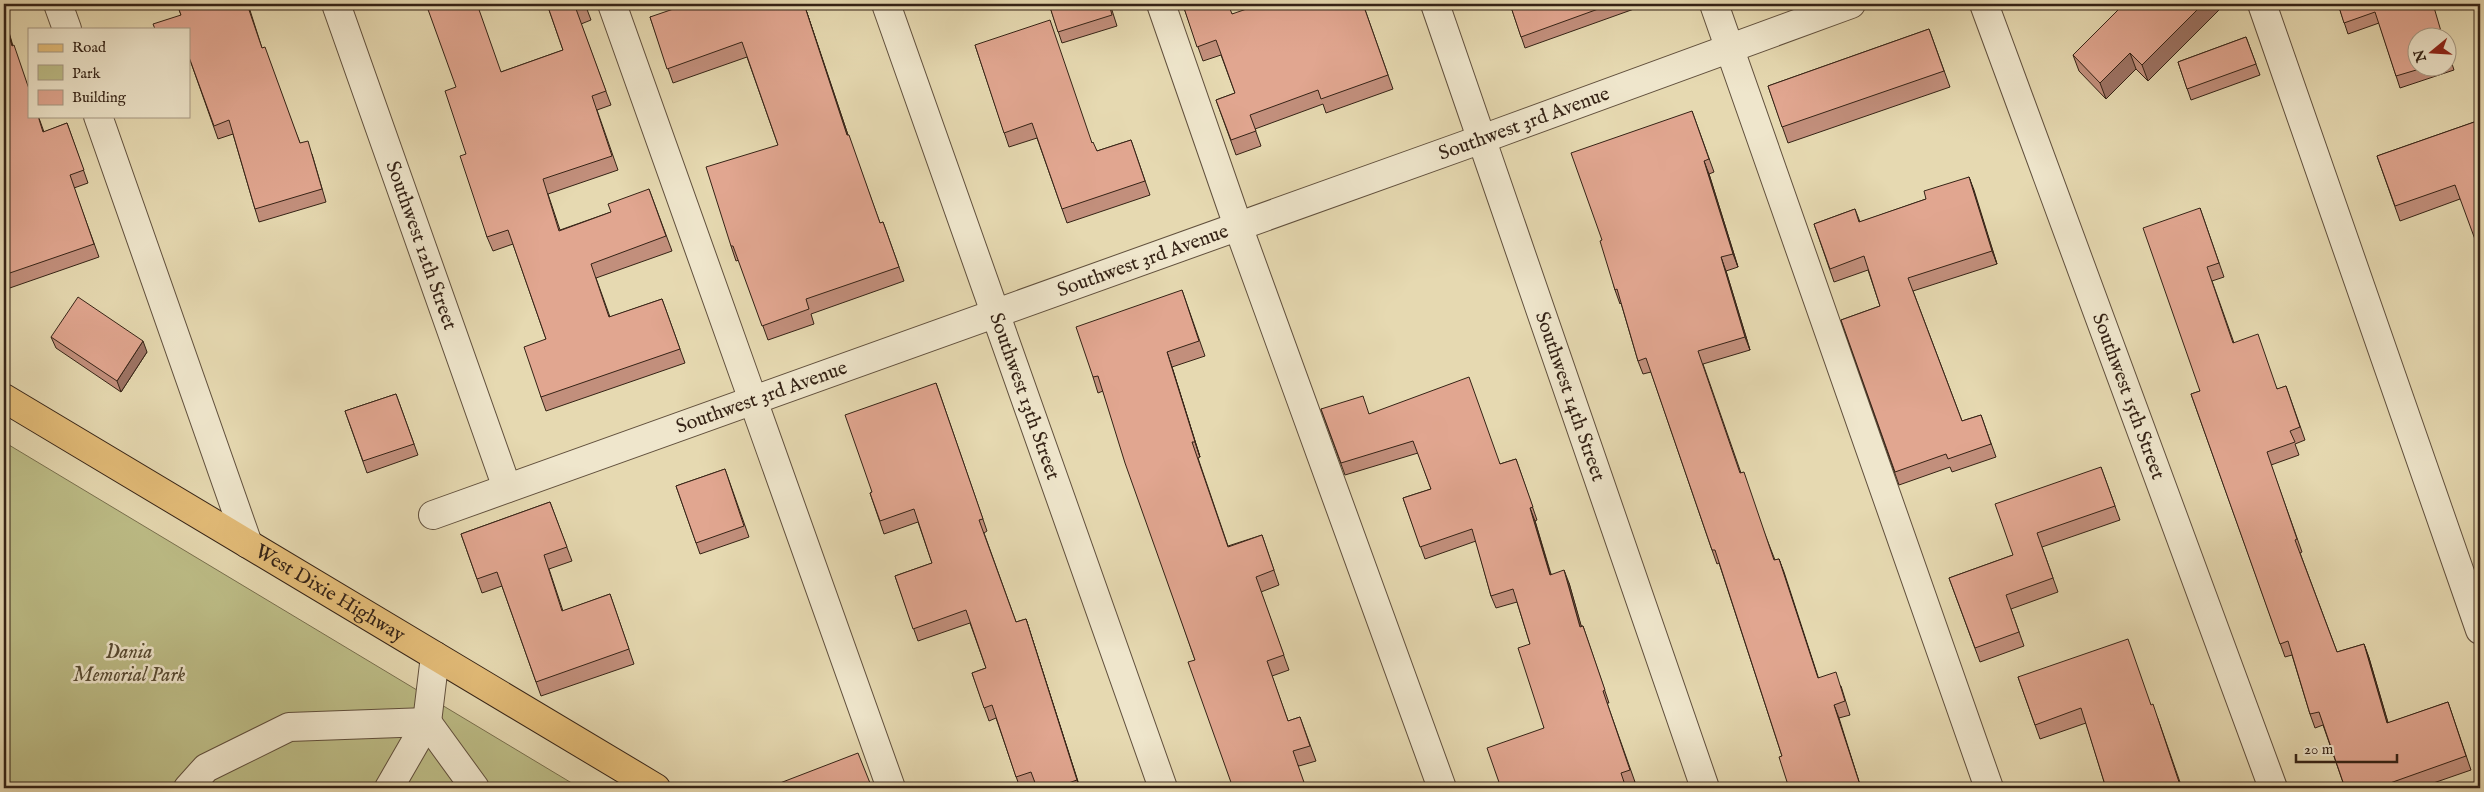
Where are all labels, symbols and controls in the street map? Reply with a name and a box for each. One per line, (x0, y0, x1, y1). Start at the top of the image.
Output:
legend (28, 28, 190, 118)
north arrow (2406, 28, 2456, 78)
text: Road (72, 38, 107, 57)
text: N (2410, 47, 2431, 65)
text: Park (72, 64, 102, 83)
street label: Southwest 3rd Avenue (1435, 81, 1613, 166)
text: Building (72, 88, 127, 107)
street label: Southwest 12th Street (380, 157, 463, 333)
street label: Southwest 3rd Avenue (1054, 218, 1232, 303)
street label: Southwest 14th Street (1529, 308, 1611, 485)
street label: Southwest 13th Street (984, 309, 1066, 483)
street label: Southwest 15th Street (2087, 310, 2171, 483)
street label: Southwest 3rd Avenue (673, 355, 851, 439)
street label: West Dixie Highway (250, 539, 410, 648)
park label: Dania Memorial Park (73, 640, 185, 688)
scale bar (2296, 732, 2398, 764)
text: 20 m (2304, 740, 2334, 759)

